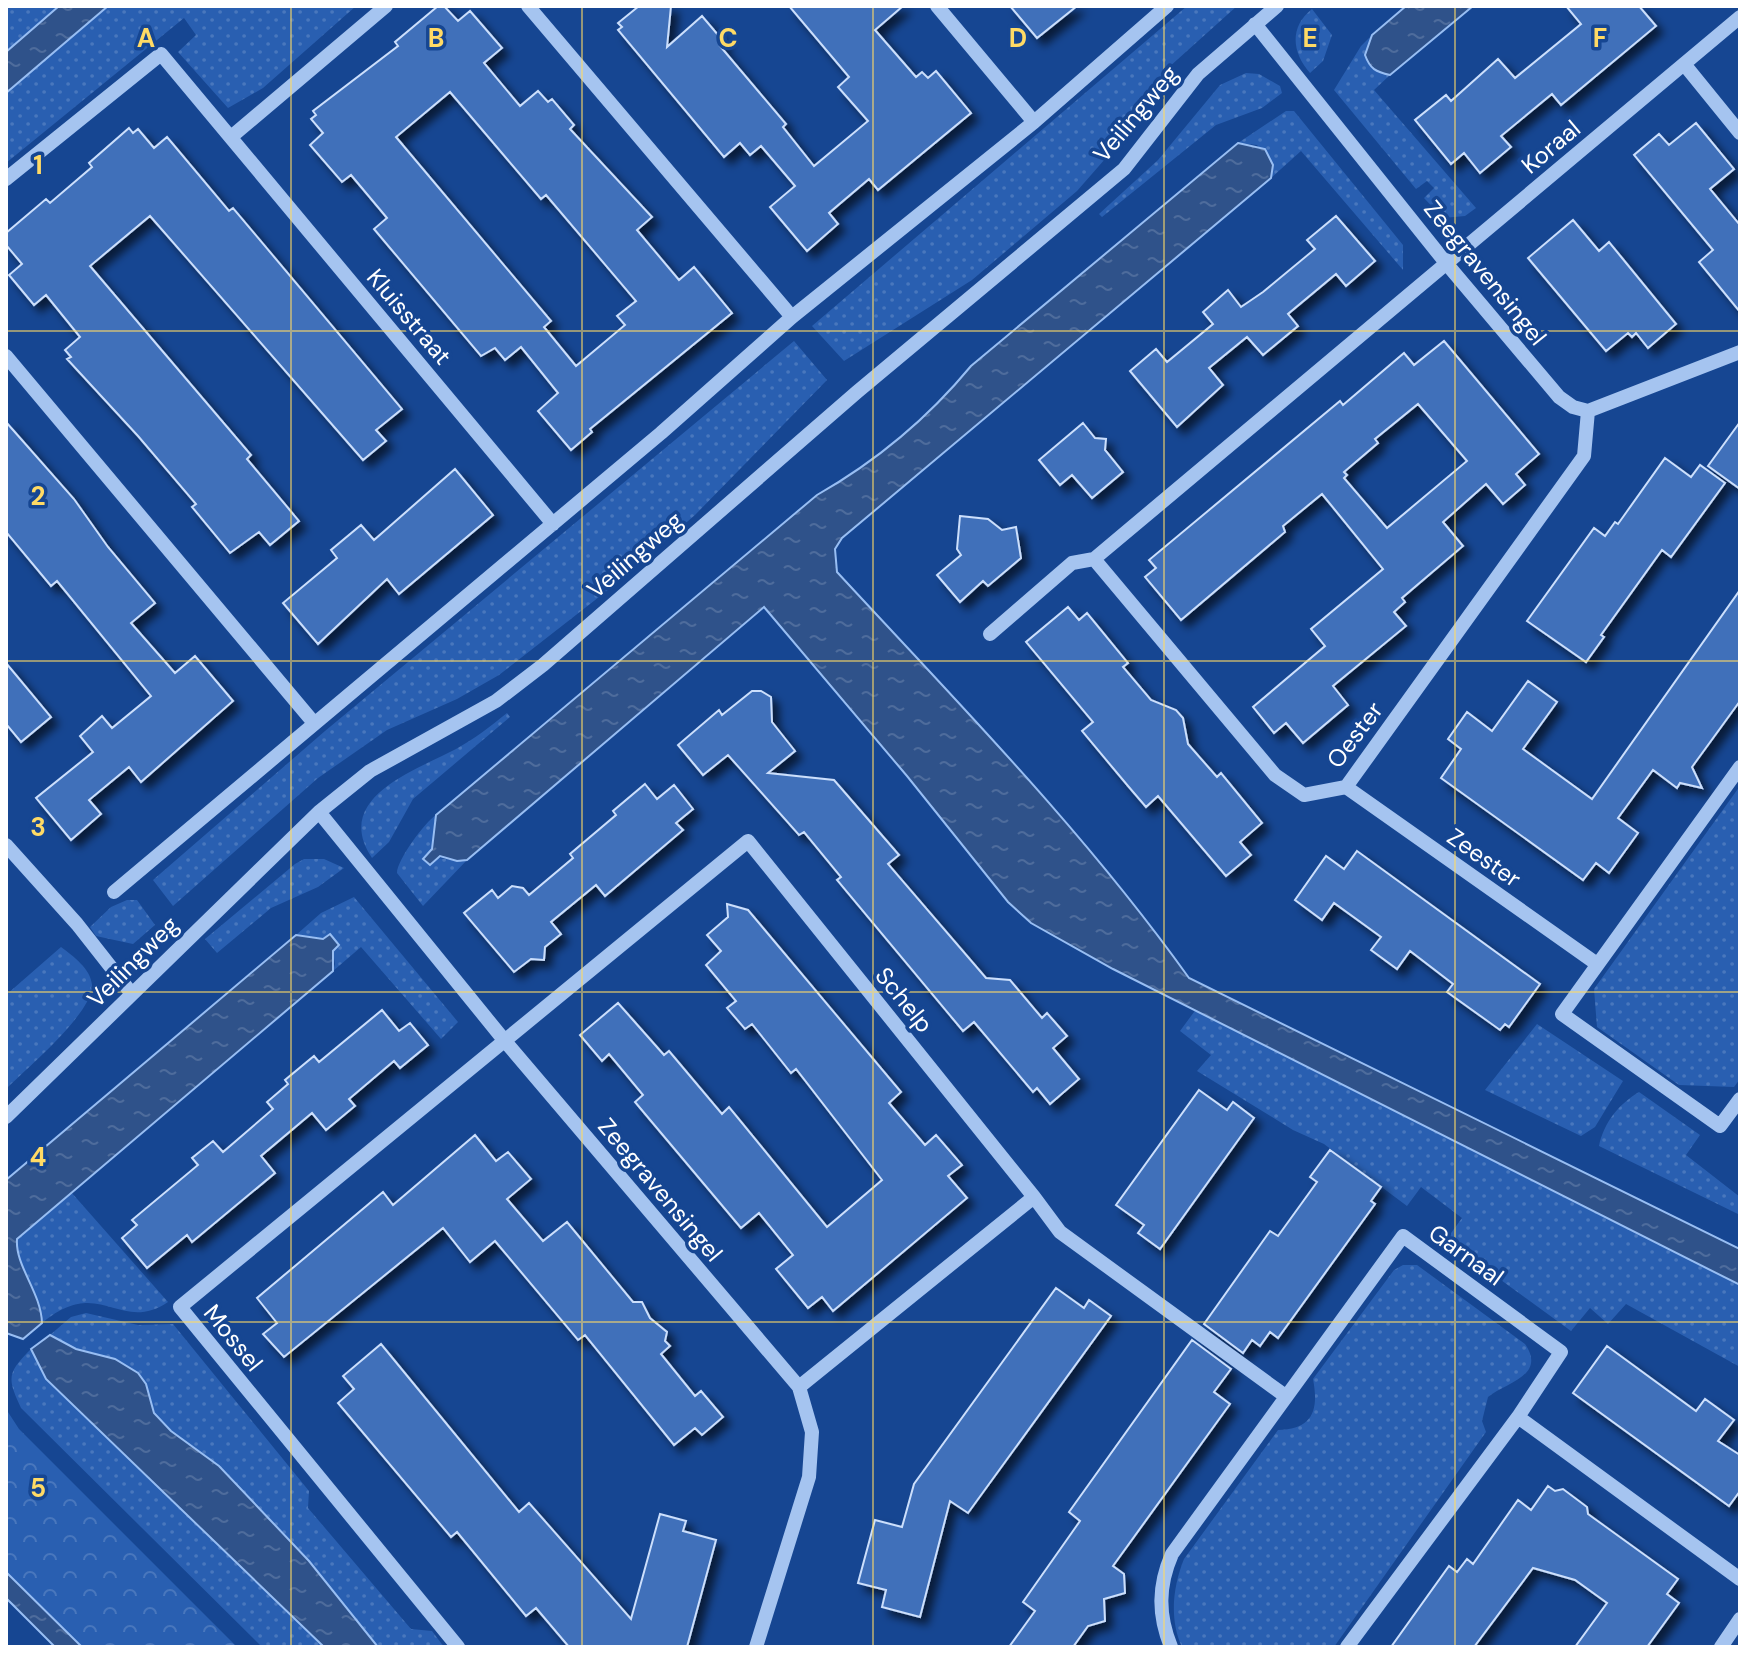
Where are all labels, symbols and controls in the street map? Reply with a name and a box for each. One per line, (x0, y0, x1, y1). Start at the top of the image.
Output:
text: A (137, 21, 155, 55)
text: B (428, 21, 444, 55)
text: C (718, 21, 738, 55)
text: D (1009, 21, 1027, 55)
text: E (1302, 21, 1318, 55)
text: F (1593, 21, 1607, 55)
street label: Veilingweg (1086, 59, 1185, 168)
street label: Koraal (1515, 113, 1587, 180)
text: 1 (33, 148, 43, 182)
street label: Zeegravensingel (1417, 194, 1553, 352)
street label: Kluisstraat (360, 262, 459, 371)
text: 2 (30, 479, 46, 513)
street label: Veilingweg (580, 505, 689, 605)
street label: Oester (1320, 695, 1390, 774)
text: 3 (30, 810, 46, 844)
street label: Zeester (1441, 821, 1527, 894)
street label: Veilingweg (80, 909, 185, 1014)
street label: Schelp (869, 961, 940, 1039)
street label: Zeegravensingel (591, 1112, 729, 1268)
text: 4 (30, 1140, 46, 1174)
street label: Garnaal (1423, 1217, 1510, 1292)
street label: Mossel (197, 1298, 270, 1378)
text: 5 (30, 1471, 46, 1505)

